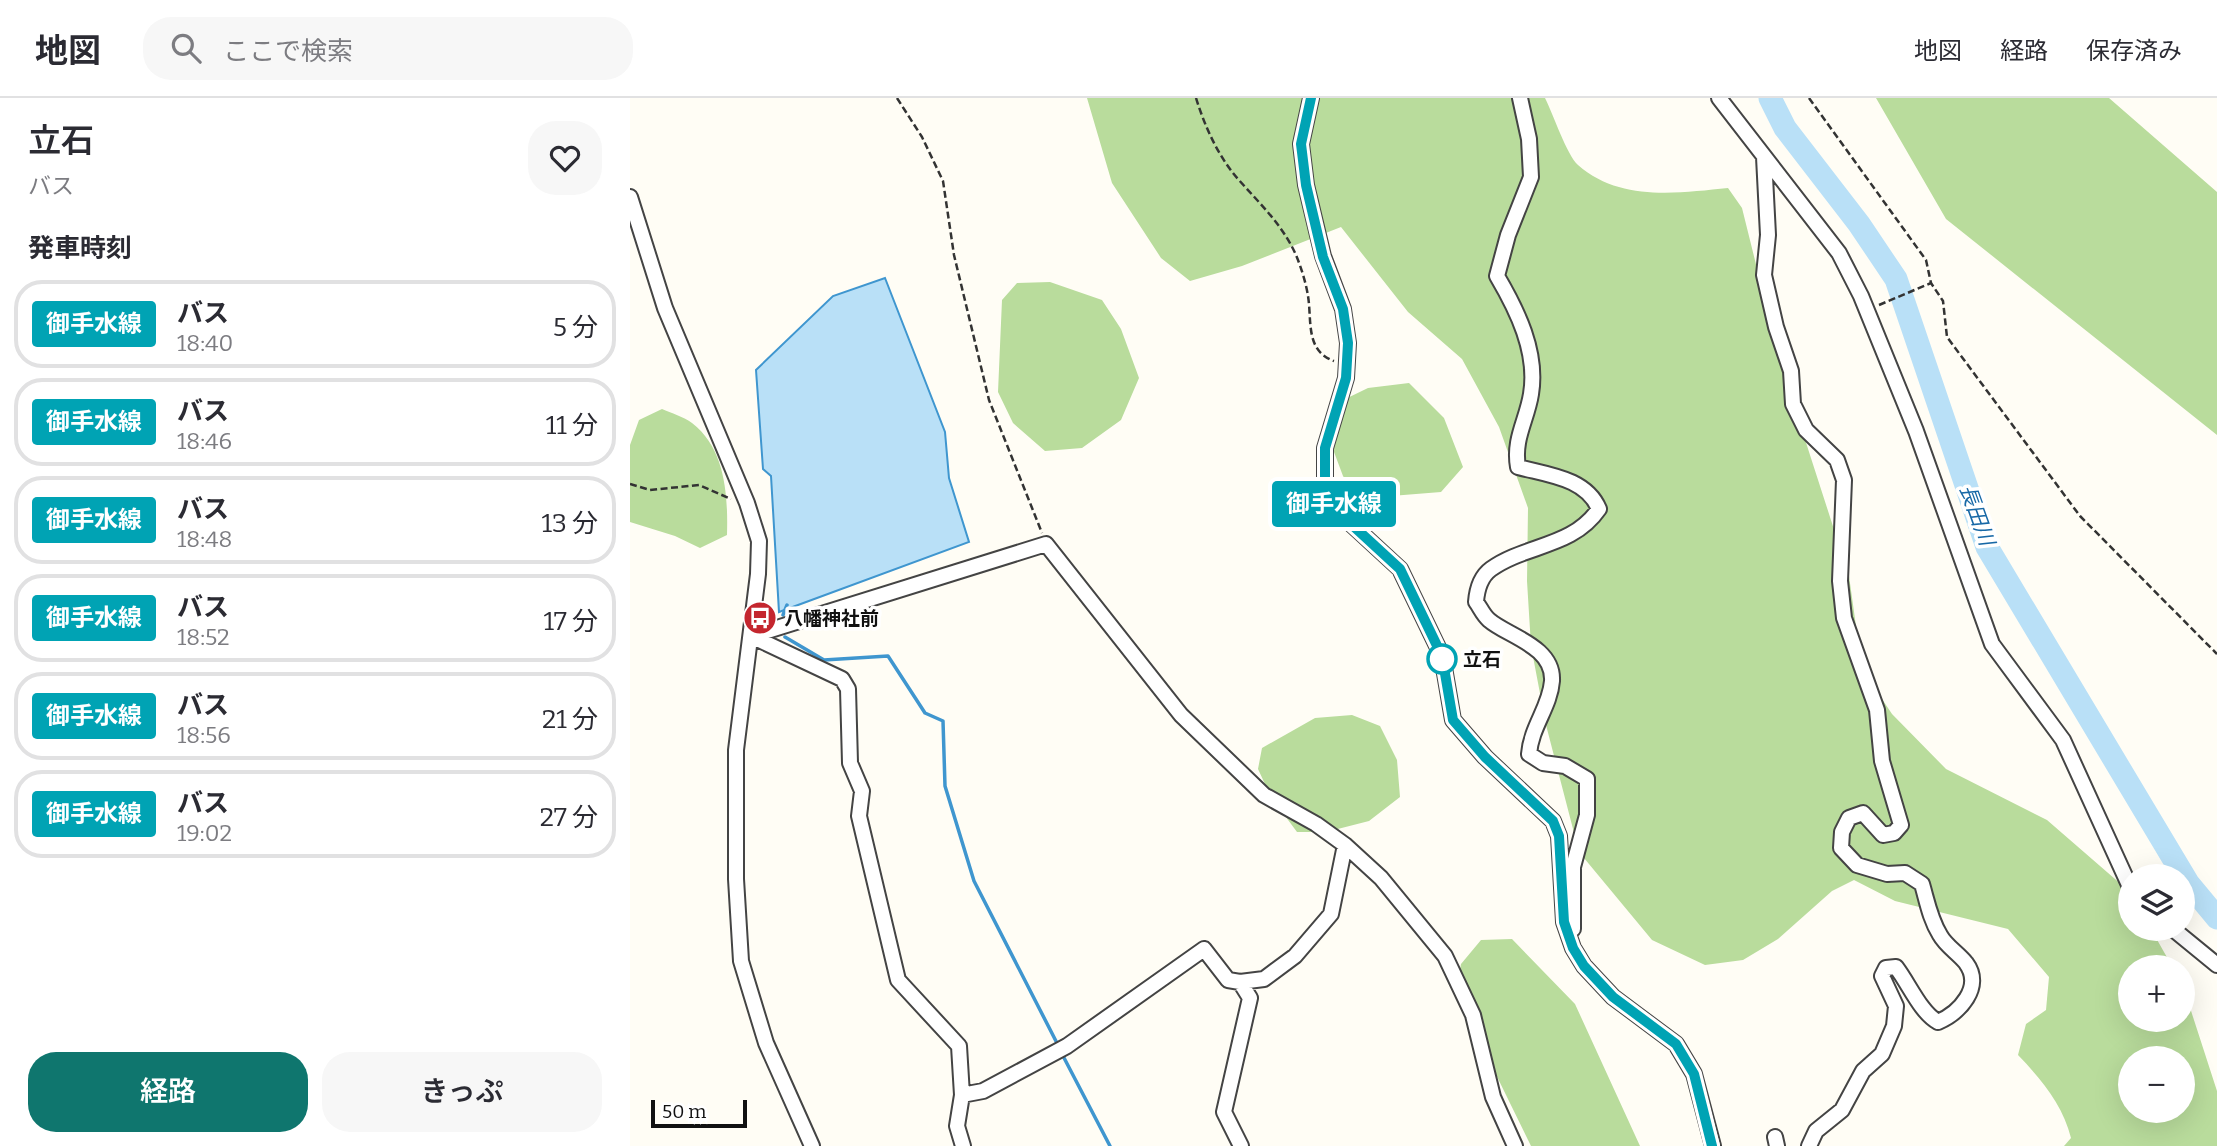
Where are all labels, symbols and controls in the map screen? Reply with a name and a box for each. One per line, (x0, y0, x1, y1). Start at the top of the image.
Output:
search box (143, 17, 633, 80)
icon: search (167, 29, 205, 67)
text: 地図 (35, 31, 101, 71)
text: ここで検索 (223, 36, 353, 67)
text: 地図 (1914, 37, 1962, 65)
text: 経路 (2000, 37, 2048, 65)
text: 保存済み (2086, 37, 2182, 65)
text: 立石 (28, 121, 94, 161)
button: heart (528, 121, 602, 195)
text: バス (28, 172, 74, 200)
text: 発車時刻 (28, 233, 132, 264)
text: バス (177, 298, 229, 329)
text: 御手水線 (46, 310, 142, 338)
text: 5 分 (553, 312, 598, 343)
text: 18:40 (177, 329, 233, 357)
text: バス (177, 396, 229, 427)
text: 御手水線 (46, 408, 142, 436)
text: 11 分 (546, 410, 598, 441)
text: 18:46 (177, 427, 232, 455)
line badge: 御手水線 (1285, 481, 1383, 527)
water label: 長田川 (1954, 481, 2001, 551)
text: 御手水線 (1286, 490, 1382, 518)
text: バス (177, 494, 229, 525)
text: 御手水線 (46, 506, 142, 534)
text: 13 分 (541, 508, 598, 539)
text: 18:48 (177, 525, 232, 553)
text: バス (177, 592, 229, 623)
bus stop icon: 八幡神社前 (741, 599, 779, 637)
text: 御手水線 (46, 604, 142, 632)
text: 17 分 (543, 606, 598, 637)
place label: 八幡神社前 (784, 607, 879, 630)
text: 18:52 (177, 623, 229, 651)
marker: 立石 (1427, 644, 1457, 674)
place label: 立石 (1463, 648, 1501, 671)
text: バス (177, 690, 229, 721)
text: 御手水線 (46, 702, 142, 730)
text: 21 分 (542, 704, 598, 735)
text: 18:56 (177, 721, 231, 749)
text: バス (177, 788, 229, 819)
text: 御手水線 (46, 800, 142, 828)
text: 27 分 (540, 802, 598, 833)
text: 19:02 (177, 819, 232, 847)
map controls (2118, 864, 2195, 1123)
button: layers (2118, 864, 2195, 941)
button: + (2118, 955, 2195, 1032)
button: − (2118, 1046, 2195, 1123)
button: 経路 (28, 1052, 308, 1132)
button: きっぷ (322, 1052, 602, 1132)
scale bar (651, 1097, 747, 1129)
text: 50 m (662, 1100, 706, 1123)

